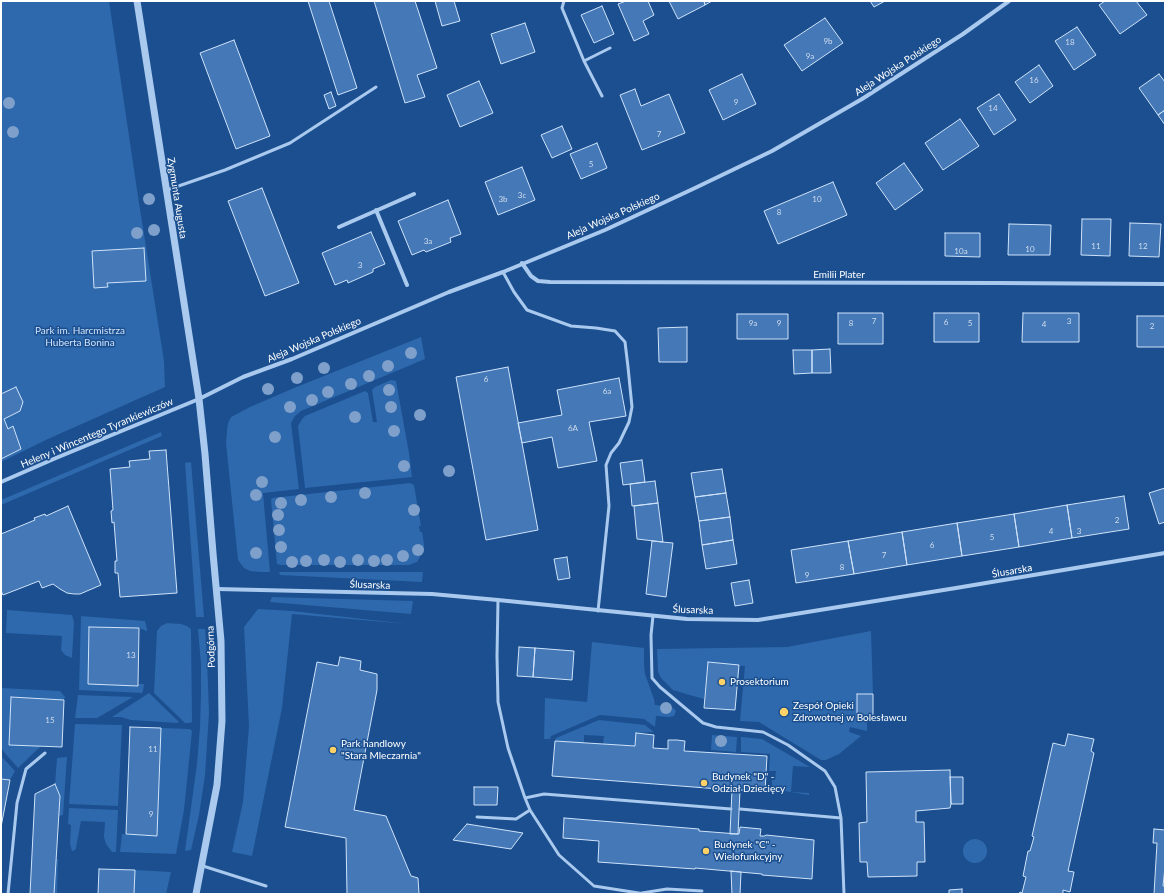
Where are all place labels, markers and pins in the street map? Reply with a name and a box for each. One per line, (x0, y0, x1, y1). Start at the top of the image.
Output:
place label: Prosektorium (730, 676, 789, 688)
marker: Prosektorium (717, 677, 727, 687)
place label: Zespół Opieki Zdrowotnej w Bolesławcu (793, 700, 907, 724)
marker: Zespół Opieki Zdrowotnej w Bolesławcu (778, 706, 790, 718)
place label: Park handlowy "Stara Mleczarnia" (341, 738, 421, 762)
marker: Park handlowy "Stara Mleczarnia" (328, 745, 338, 755)
place label: Budynek "D" - Odział Dziecięcy (712, 771, 785, 794)
marker: Budynek "D" - Odział Dziecięcy (699, 778, 709, 788)
place label: Budynek "C" - Wielofunkcyjny (714, 839, 782, 862)
marker: Budynek "C" - Wielofunkcyjny (701, 846, 711, 856)

